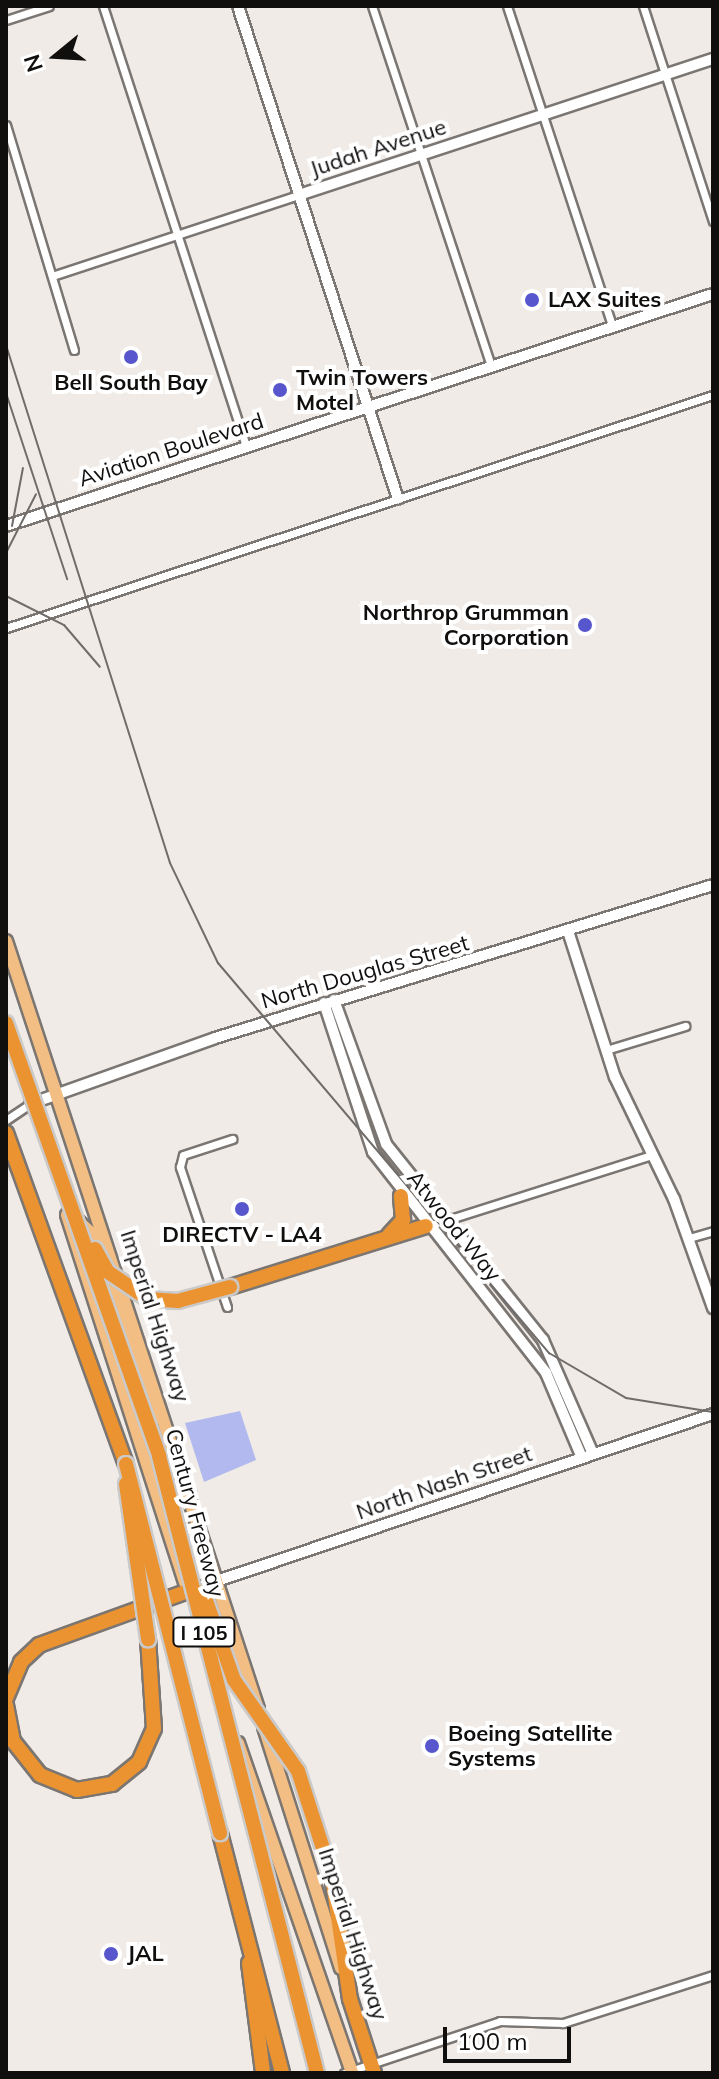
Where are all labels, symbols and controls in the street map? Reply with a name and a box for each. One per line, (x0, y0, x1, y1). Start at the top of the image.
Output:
north arrow (16, 16, 96, 96)
text: N (17, 51, 49, 76)
street label: Judah Avenue (307, 114, 449, 182)
place label: LAX Suites (548, 287, 661, 313)
marker: LAX Suites (523, 291, 541, 309)
marker: Bell South Bay (122, 348, 140, 366)
place label: Twin Towers Motel (296, 364, 428, 416)
place label: Bell South Bay (54, 370, 208, 396)
marker: Twin Towers Motel (271, 381, 289, 399)
street label: Aviation Boulevard (75, 408, 267, 492)
place label: Northrop Grumman Corporation (363, 599, 569, 650)
marker: Northrop Grumman Corporation (576, 616, 594, 634)
street label: North Douglas Street (258, 930, 472, 1014)
street label: Atwood Way (401, 1165, 507, 1287)
marker: DIRECTV - LA4 (233, 1200, 251, 1218)
place label: DIRECTV - LA4 (162, 1222, 322, 1248)
street label: Imperial Highway (115, 1227, 195, 1405)
street label: Century Freeway (160, 1426, 230, 1600)
street label: North Nash Street (353, 1441, 535, 1525)
road number: I 105 (172, 1616, 236, 1648)
place label: Boeing Satellite Systems (448, 1720, 613, 1772)
marker: Boeing Satellite Systems (423, 1737, 441, 1755)
street label: Imperial Highway (313, 1845, 393, 2023)
place label: JAL (127, 1941, 164, 1967)
marker: JAL (102, 1945, 120, 1963)
scale bar (447, 2011, 575, 2061)
text: 100 m (457, 2026, 528, 2056)

